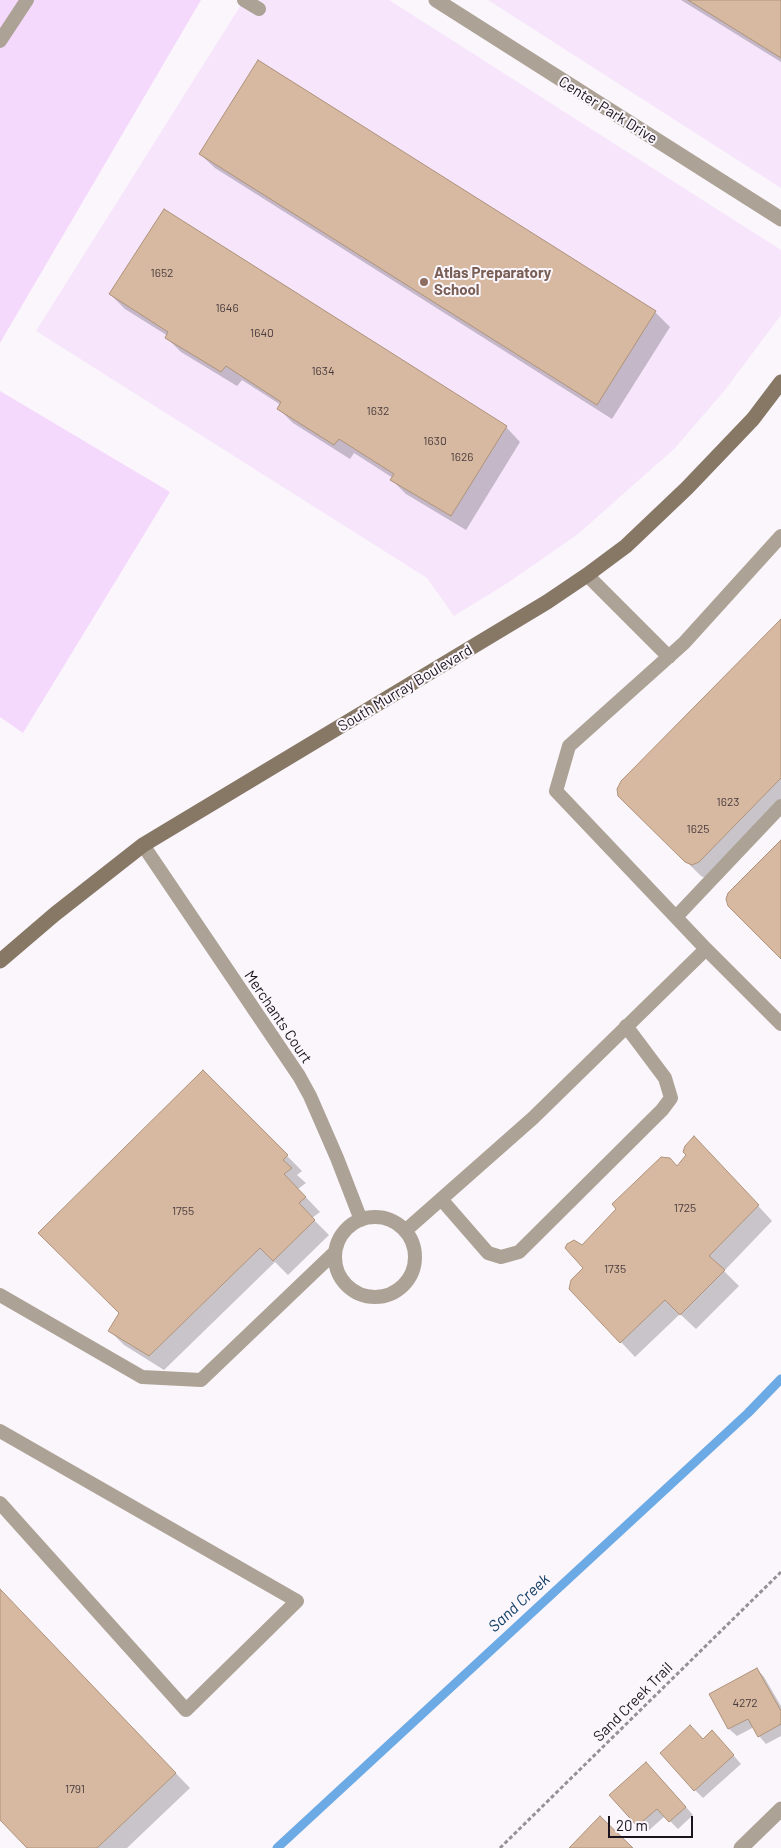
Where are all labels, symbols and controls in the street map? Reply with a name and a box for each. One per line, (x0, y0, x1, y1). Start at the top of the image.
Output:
street label: Center Park Drive (555, 72, 661, 148)
place label: Atlas Preparatory School (434, 264, 551, 299)
house number: 1652 (151, 266, 173, 280)
marker: Atlas Preparatory School (418, 276, 430, 288)
house number: 1646 (215, 301, 239, 315)
house number: 1640 (250, 326, 274, 340)
house number: 1634 (311, 364, 335, 378)
house number: 1632 (367, 404, 389, 418)
house number: 1630 (423, 434, 447, 448)
house number: 1626 (451, 450, 473, 464)
street label: South Murray Boulevard (334, 641, 476, 735)
house number: 1623 (717, 795, 739, 809)
house number: 1625 (687, 822, 709, 836)
street label: Merchants Court (240, 967, 316, 1067)
house number: 1725 (674, 1201, 696, 1215)
house number: 1755 (172, 1204, 194, 1218)
house number: 1735 (604, 1262, 626, 1276)
water label: Sand Creek (484, 1570, 554, 1636)
street label: Sand Creek Trail (590, 1659, 676, 1745)
house number: 4272 (732, 1696, 758, 1710)
house number: 1791 (65, 1782, 85, 1796)
scale bar (611, 1806, 696, 1838)
text: 20 m (616, 1816, 648, 1834)

